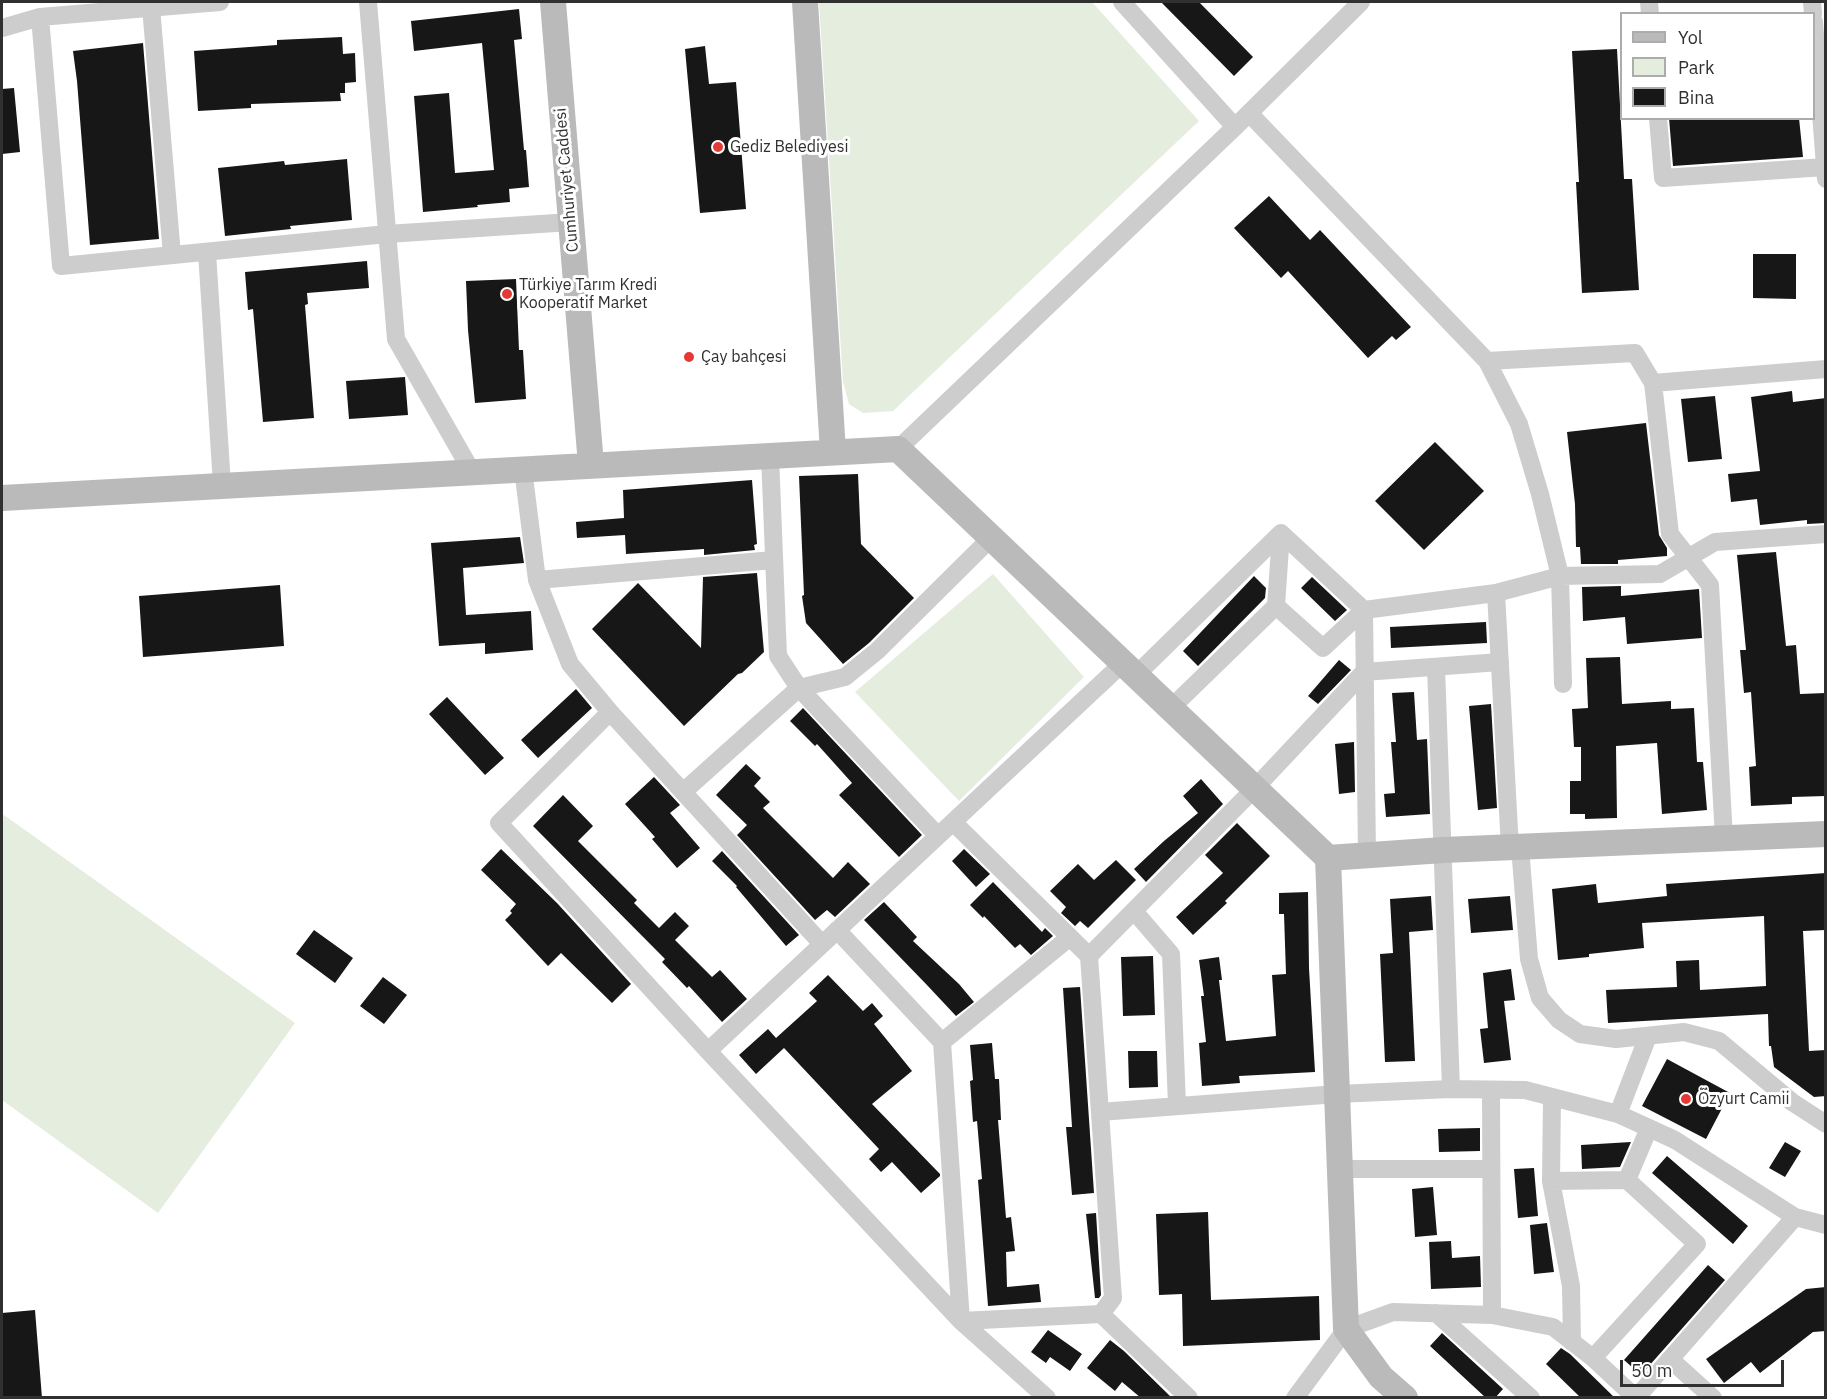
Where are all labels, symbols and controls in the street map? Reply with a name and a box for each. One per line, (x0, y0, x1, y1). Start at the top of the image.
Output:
legend (1620, 12, 1815, 120)
text: Yol (1678, 26, 1703, 49)
text: Park (1678, 56, 1714, 79)
text: Bina (1678, 86, 1714, 109)
street label: Cumhuriyet Caddesi (551, 107, 583, 253)
place label: Gediz Belediyesi (730, 137, 849, 157)
marker: Gediz Belediyesi (711, 140, 725, 154)
place label: Türkiye Tarım Kredi Kooperatif Market (519, 275, 657, 313)
marker: Türkiye Tarım Kredi Kooperatif Market (500, 287, 514, 301)
place label: Çay bahçesi (701, 347, 787, 367)
marker: Çay bahçesi (682, 350, 696, 364)
place label: Özyurt Camii (1698, 1089, 1790, 1109)
marker: Özyurt Camii (1679, 1092, 1693, 1106)
scale bar (1623, 1348, 1786, 1386)
text: 50 m (1631, 1359, 1673, 1382)

